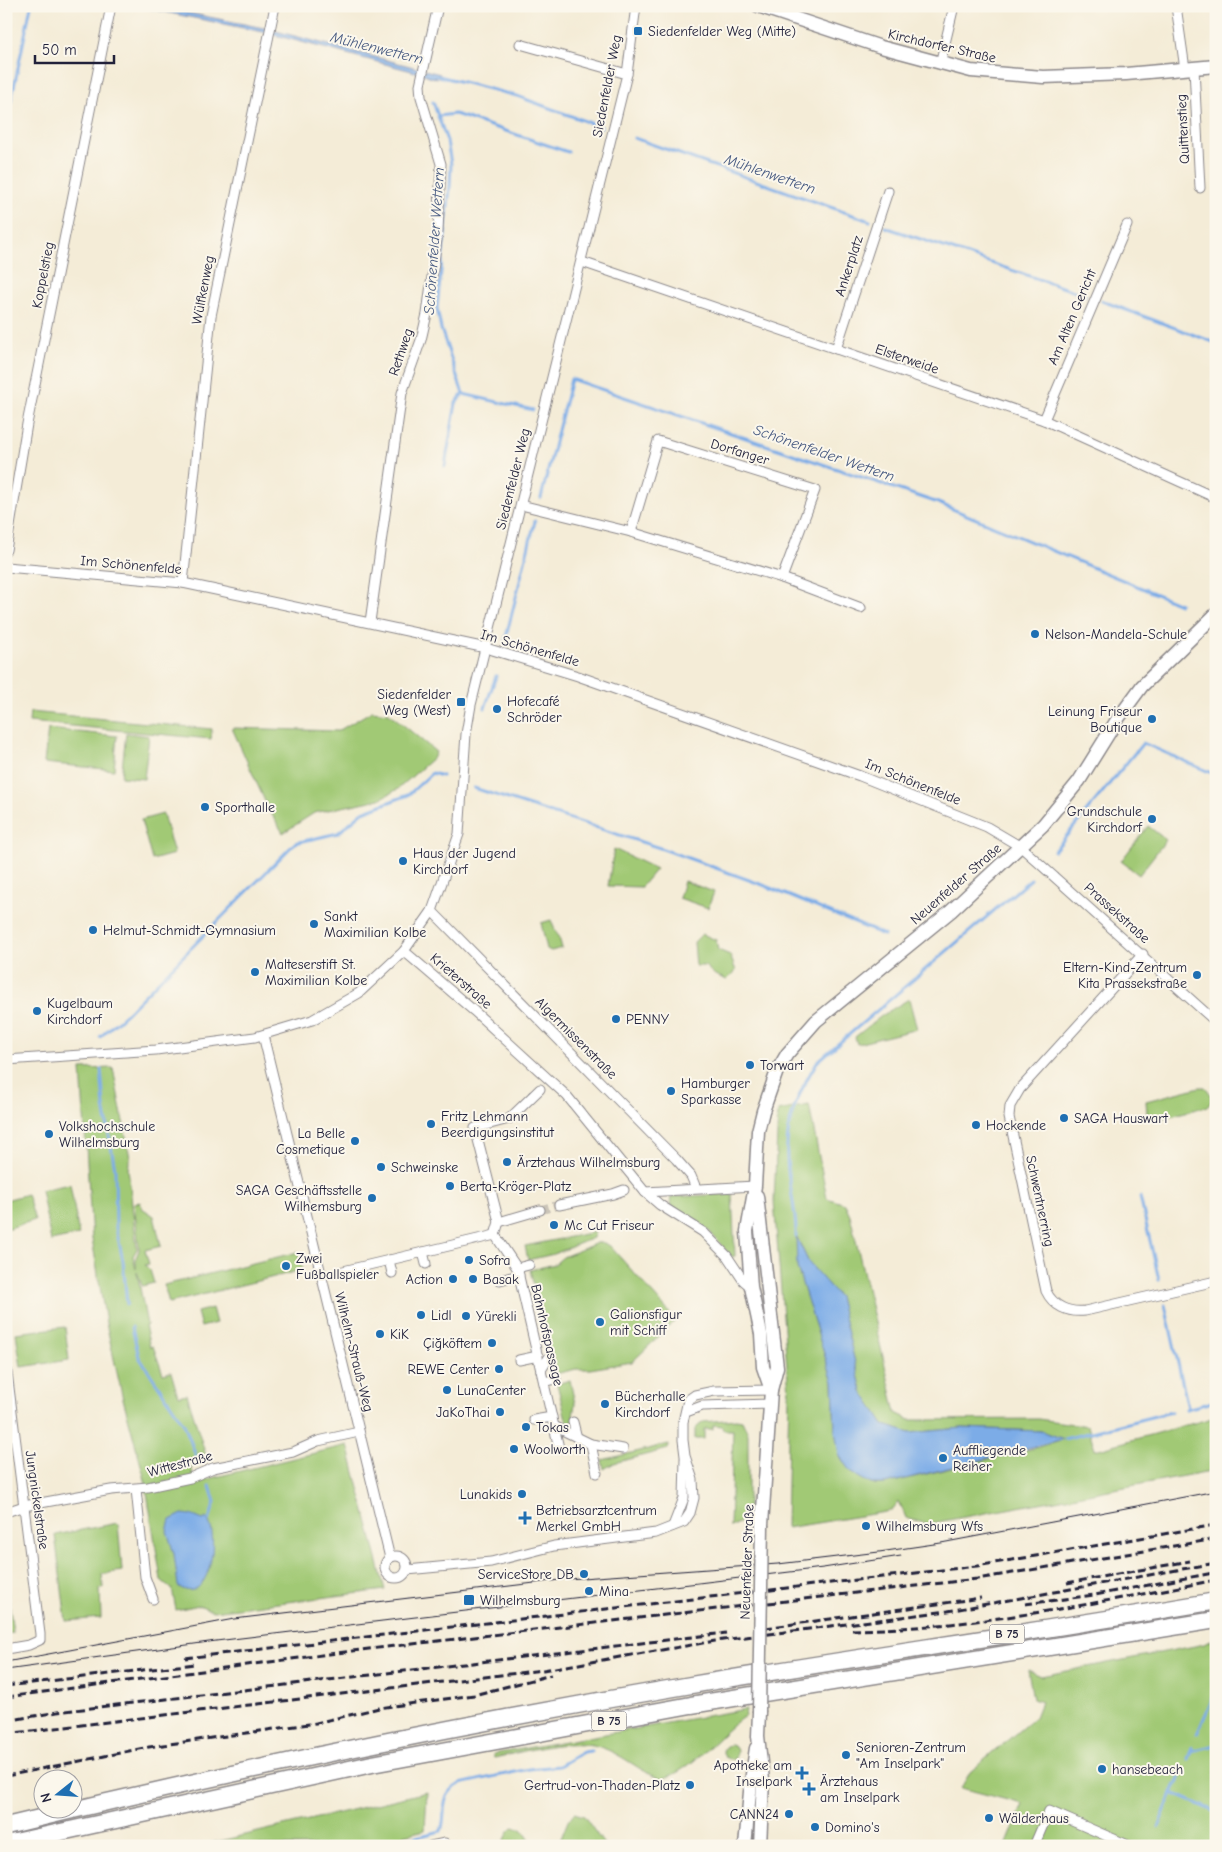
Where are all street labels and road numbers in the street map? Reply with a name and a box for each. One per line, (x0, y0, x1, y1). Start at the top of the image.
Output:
street label: Kirchdorfer Straße (886, 25, 998, 67)
street label: Siedenfelder Weg (589, 33, 625, 139)
street label: Quittenstieg (1173, 94, 1193, 164)
street label: Ankerplatz (831, 234, 867, 298)
street label: Koppelstieg (28, 240, 58, 310)
street label: Wülfkenweg (188, 254, 218, 326)
street label: Am Alten Gericht (1044, 266, 1100, 368)
street label: Rethweg (385, 326, 417, 378)
street label: Elsterweide (873, 340, 941, 378)
street label: Siedenfelder Weg (492, 426, 534, 532)
street label: Dorfanger (709, 435, 772, 469)
street label: Im Schönenfelde (80, 552, 182, 578)
street label: Im Schönenfelde (479, 626, 581, 670)
street label: Im Schönenfelde (863, 755, 963, 809)
street label: Neuenfelder Straße (907, 840, 1005, 928)
street label: Prassekstraße (1081, 879, 1153, 947)
street label: Krieterstraße (427, 949, 495, 1013)
street label: Algermissenstraße (531, 993, 621, 1083)
street label: Schwentnerring (1022, 1154, 1058, 1248)
street label: Bahnhofspassage (527, 1283, 567, 1387)
street label: Wilhelm-Strauß-Weg (331, 1290, 377, 1414)
street label: Wittestraße (146, 1447, 214, 1481)
street label: Jungnickelstraße (22, 1449, 52, 1551)
street label: Neuenfelder Straße (736, 1504, 758, 1620)
road number: B 75 (990, 1625, 1024, 1644)
road number: B 75 (592, 1712, 626, 1730)

